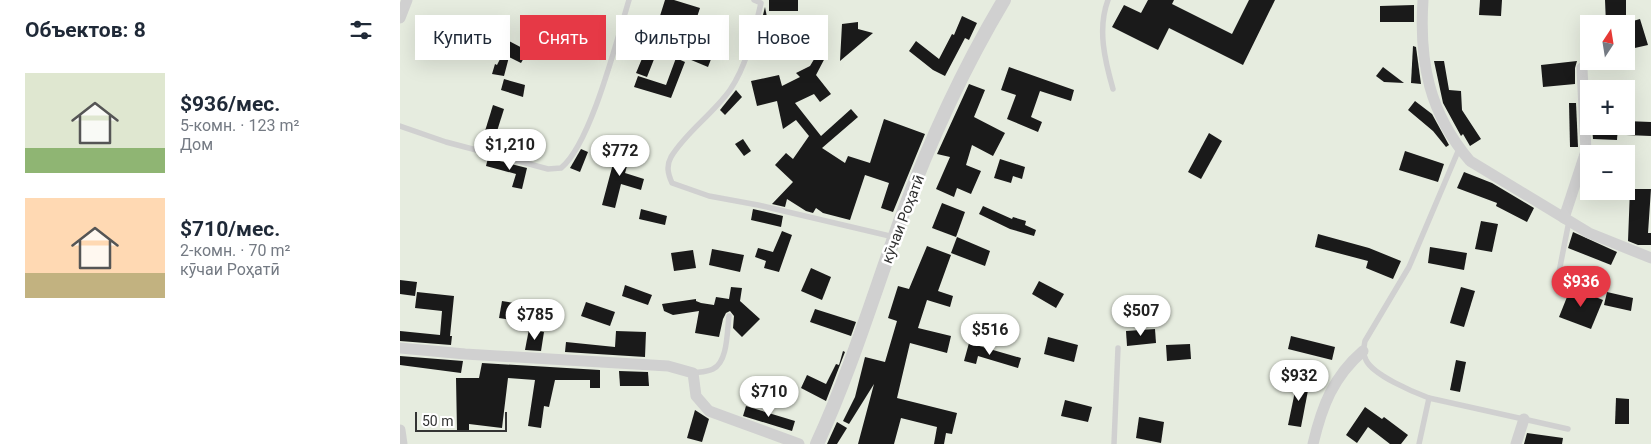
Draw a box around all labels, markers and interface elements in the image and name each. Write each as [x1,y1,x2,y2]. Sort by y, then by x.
chip: Купить [415,15,510,60]
chip: Снять [520,15,606,60]
chip: Фильтры [616,15,729,60]
chip: Новое [739,15,828,60]
north arrow [1580,15,1635,70]
map controls [1580,15,1635,200]
icon: filters [347,16,375,44]
text: Объектов: 8 [25,18,146,42]
button: + [1580,80,1635,135]
text: $936/мес. [180,92,280,116]
icon: home [65,93,125,153]
text: 5-комн. · 123 m² [180,116,299,135]
pin: $1,210 [469,128,551,171]
pin: $772 [590,134,650,177]
text: Дом [180,135,213,154]
text: $1,210 [485,135,535,154]
text: $772 [602,141,638,160]
button: − [1580,145,1635,200]
street label: кӯчаи Роҳатӣ [878,172,928,266]
text: $710/мес. [180,217,280,241]
icon: home [65,218,125,278]
text: 2-комн. · 70 m² [180,241,290,260]
text: кӯчаи Роҳатӣ [180,260,280,279]
pin: $936 [1551,266,1611,308]
text: $936 [1563,272,1599,291]
pin: $507 [1111,294,1171,337]
pin: $785 [505,298,565,341]
text: $507 [1123,301,1159,320]
text: $785 [517,305,553,324]
pin: $516 [960,314,1020,356]
text: $516 [972,320,1008,339]
pin: $932 [1269,360,1329,402]
text: $932 [1281,366,1317,385]
pin: $710 [739,376,799,418]
text: $710 [751,382,787,401]
scale bar [415,409,508,432]
text: 50 m [422,413,454,429]

